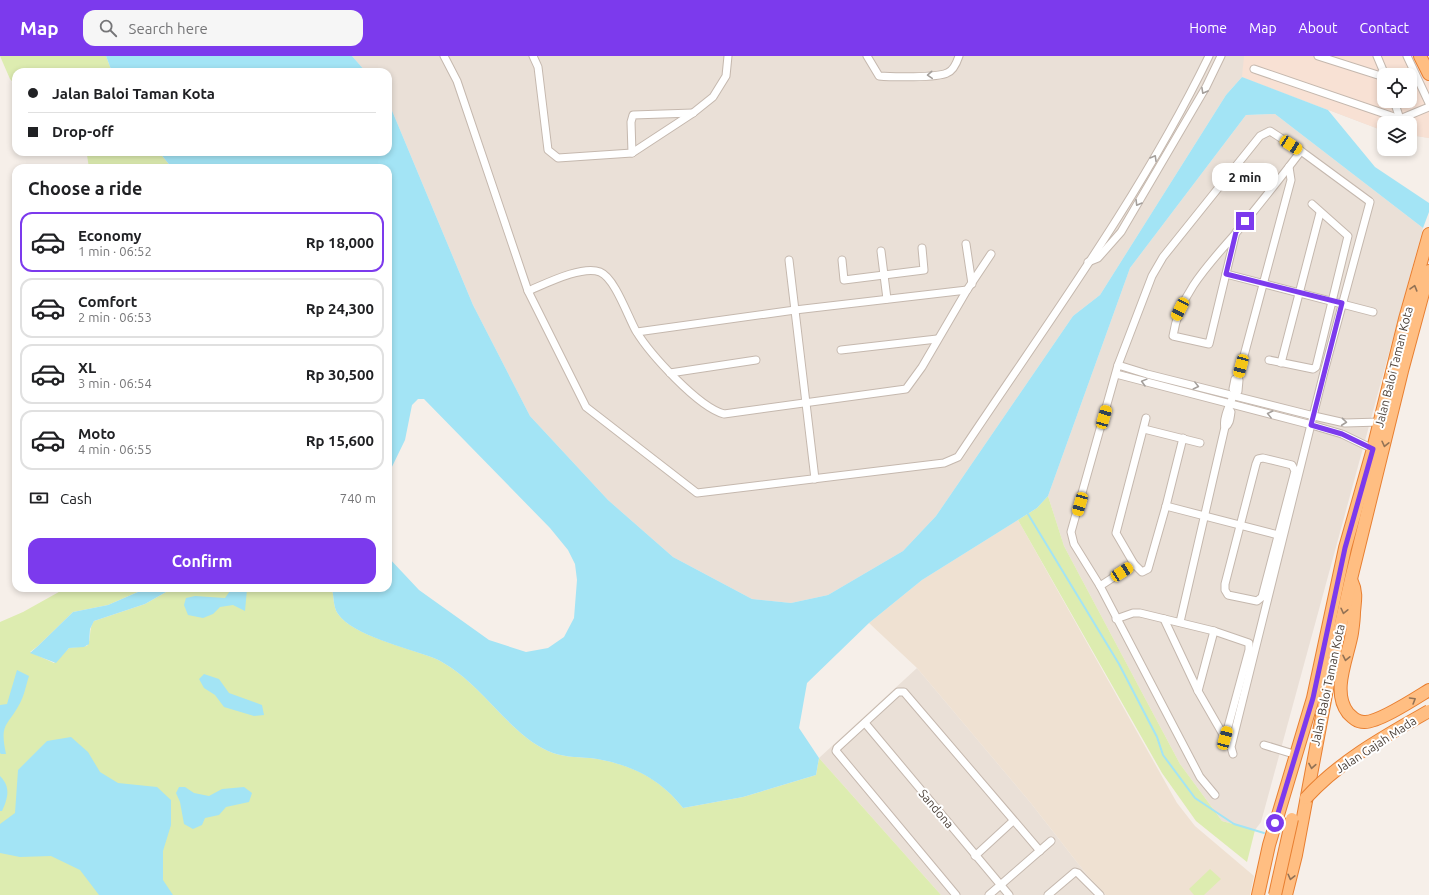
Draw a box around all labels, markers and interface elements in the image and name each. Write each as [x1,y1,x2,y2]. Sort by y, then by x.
search box [83,10,363,46]
text: Map [20,17,59,39]
icon: search [97,17,119,39]
text: Search here [129,20,208,37]
text: Home [1189,20,1227,36]
text: Map [1249,20,1277,36]
text: About [1299,20,1338,36]
text: Contact [1360,20,1409,36]
map controls [1377,68,1417,156]
button: locate [1377,68,1417,108]
one-way arrow [927,70,933,79]
text: Jalan Baloi Taman Kota [52,85,215,102]
one-way arrow [1201,87,1208,94]
button: layers [1377,116,1417,156]
text: Drop-off [52,123,114,140]
car [1278,133,1304,157]
one-way arrow [1150,155,1157,163]
callout: 2 min [1212,163,1278,191]
text: 2 min [1229,170,1261,184]
text: Choose a ride [28,178,142,198]
one-way arrow [1136,199,1143,206]
route end [1236,212,1254,230]
icon: car [30,224,66,260]
text: Economy [78,227,142,244]
text: Rp 18,000 [306,234,374,251]
text: 1 min · 06:52 [78,244,152,258]
one-way arrow [1409,285,1418,292]
icon: car [30,290,66,326]
text: Comfort [78,293,137,310]
car [1169,296,1191,322]
text: Rp 24,300 [306,300,374,317]
street label: Jalan Baloi Taman Kota [1372,305,1415,429]
text: 2 min · 06:53 [78,310,152,324]
car [1232,353,1250,379]
icon: car [30,356,66,392]
text: XL [78,359,96,376]
text: Rp 30,500 [306,366,374,383]
text: 3 min · 06:54 [78,376,152,390]
one-way arrow [1141,378,1148,387]
one-way arrow [1193,382,1200,390]
car [1095,404,1113,430]
one-way arrow [1267,410,1274,419]
one-way arrow [1341,417,1347,426]
icon: car [30,422,66,458]
text: Moto [78,425,116,442]
text: Rp 15,600 [306,432,374,449]
one-way arrow [1381,440,1390,447]
text: 4 min · 06:55 [78,442,152,456]
icon: cash [28,487,50,509]
text: Cash [60,490,92,507]
text: 740 m [340,491,376,505]
car [1071,491,1089,517]
button: Confirm [28,538,376,584]
car [1109,560,1135,584]
one-way arrow [1340,608,1348,614]
street label: Jalan Baloi Taman Kota [1308,623,1347,747]
one-way arrow [1343,655,1351,661]
one-way arrow [1409,697,1416,704]
street label: Jalan Gajah Mada [1333,714,1419,776]
car [1216,725,1234,751]
one-way arrow [1308,763,1317,769]
street label: Sandona [916,787,956,831]
route start [1266,814,1284,832]
one-way arrow [1287,874,1295,880]

